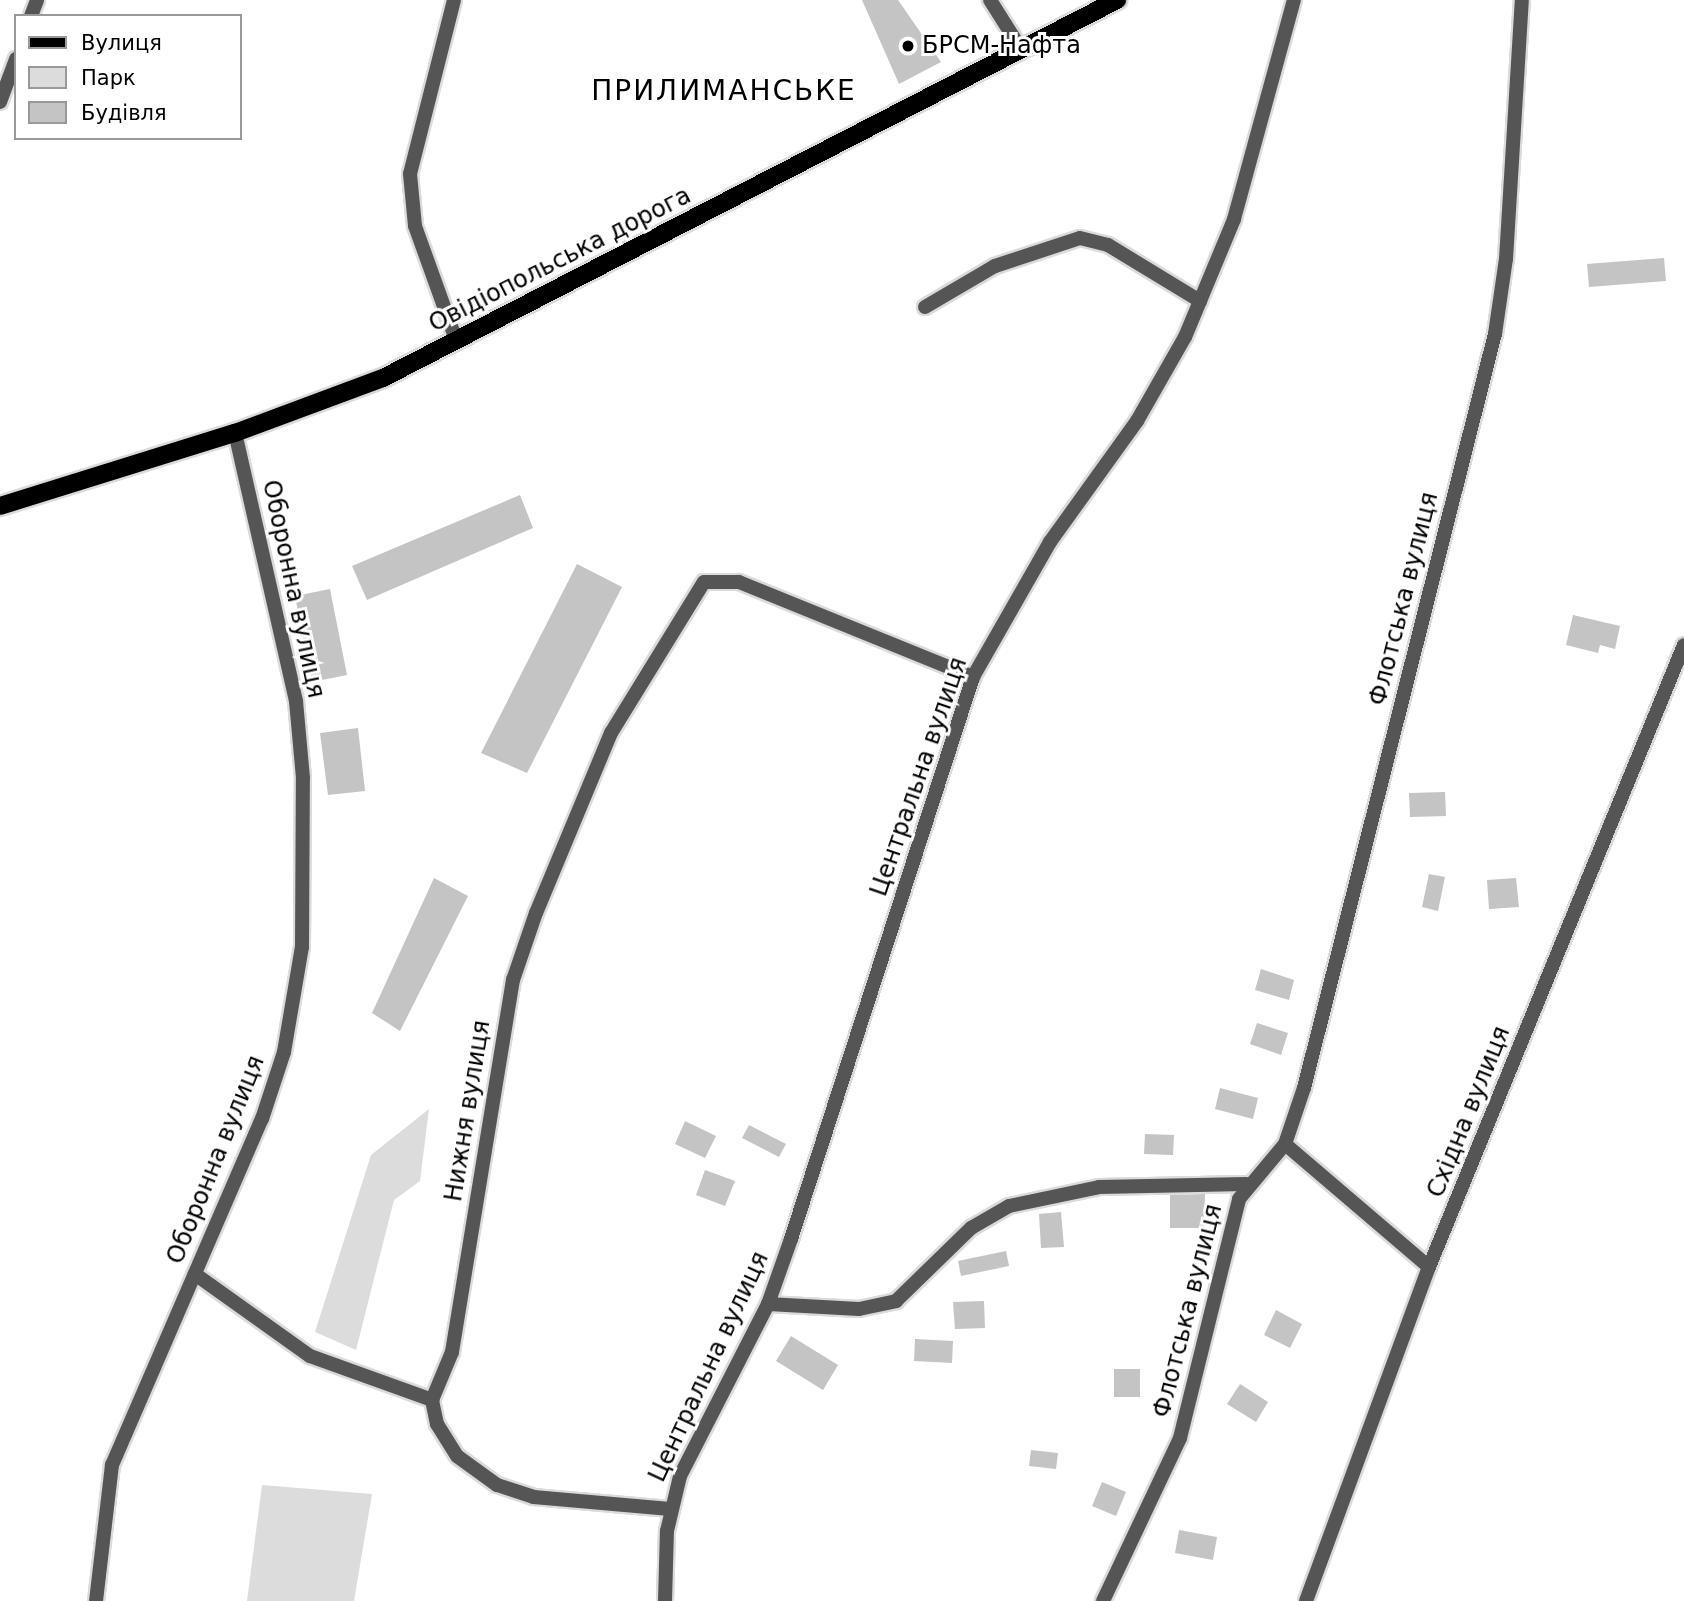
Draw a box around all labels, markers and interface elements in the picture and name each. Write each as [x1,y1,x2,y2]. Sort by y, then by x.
legend [14,14,242,140]
text: Вулиця [81,31,162,55]
place label: БРСМ-Нафта [922,32,1081,60]
marker: БРСМ-Нафта [900,38,916,54]
text: Парк [81,66,136,90]
district label: ПРИЛИМАНСЬКЕ [593,74,855,108]
text: Будівля [81,101,167,125]
street label: Овідіопольська дорога [424,181,696,339]
street label: Оборонна вулиця [256,477,330,701]
street label: Флотська вулиця [1364,489,1444,709]
street label: Центральна вулиця [865,654,973,900]
street label: Нижня вулиця [439,1018,497,1204]
street label: Східна вулиця [1422,1022,1516,1202]
street label: Оборонна вулиця [161,1052,271,1268]
street label: Флотська вулиця [1148,1201,1228,1421]
street label: Центральна вулиця [643,1247,775,1487]

